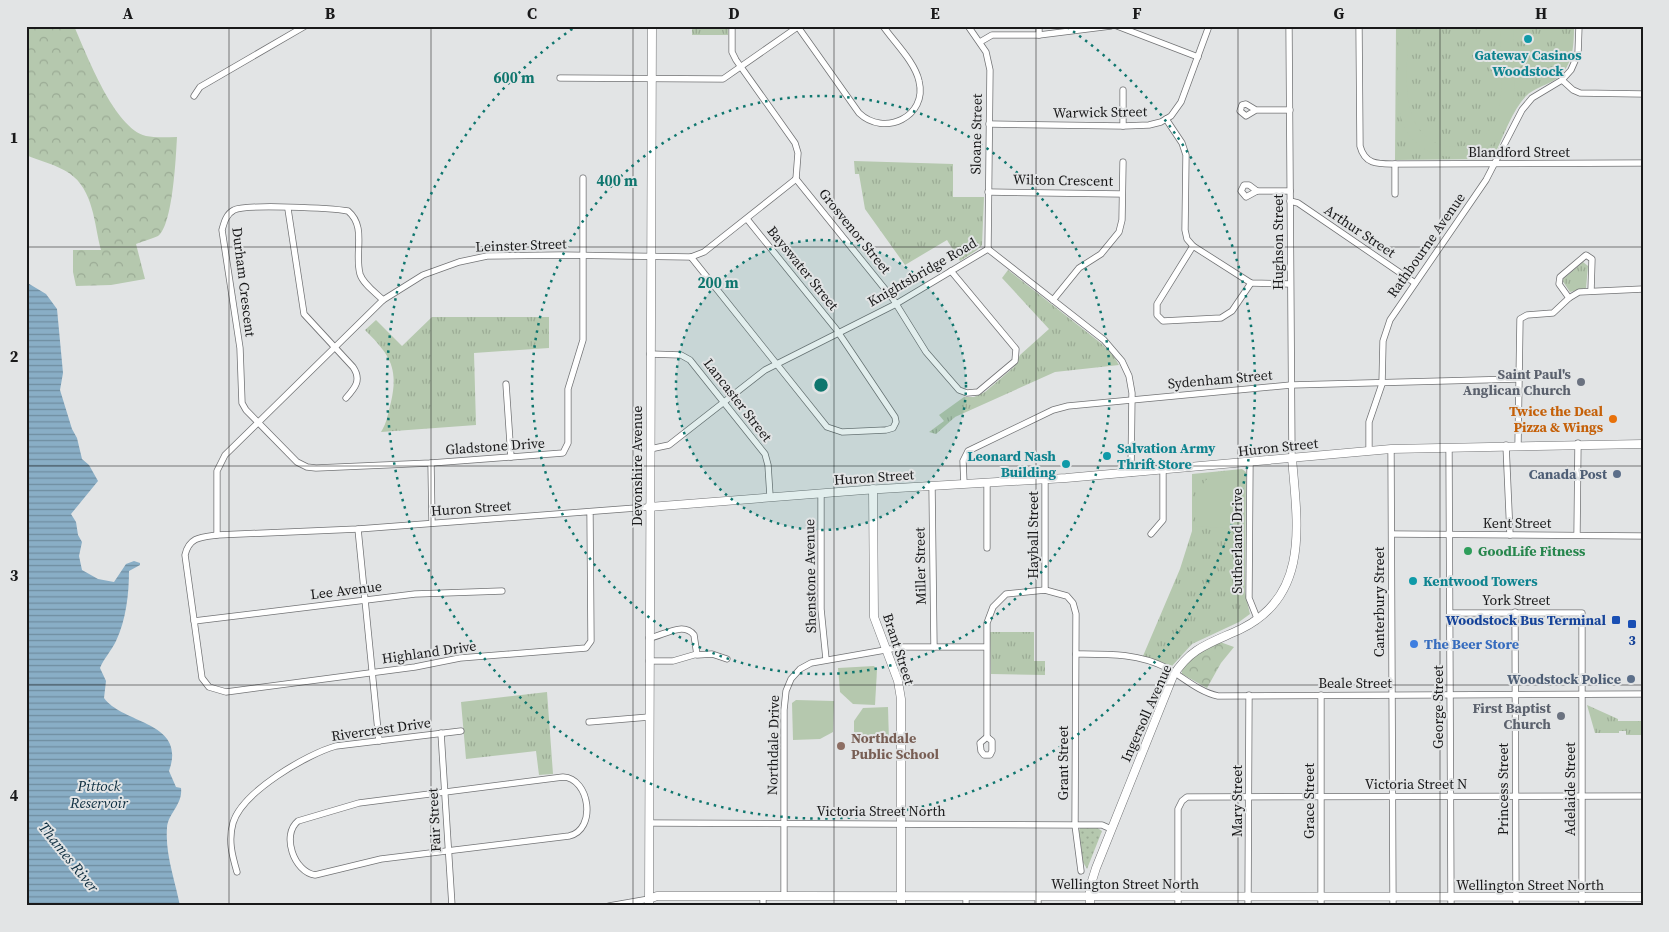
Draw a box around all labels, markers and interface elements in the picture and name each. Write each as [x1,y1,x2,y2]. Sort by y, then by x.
text: A [123,2,134,24]
text: B [325,2,336,24]
text: C [527,2,537,24]
text: D [728,2,740,24]
text: E [930,2,940,24]
text: F [1132,2,1142,24]
text: G [1334,2,1345,24]
text: H [1535,2,1547,24]
marker: Gateway Casinos Woodstock [1522,33,1534,45]
place label: Gateway Casinos Woodstock [1474,45,1582,81]
text: 600 m [493,67,535,88]
street label: Sloane Street [965,93,987,175]
street label: Warwick Street [1053,101,1148,123]
text: 1 [10,126,18,148]
street label: Blandford Street [1468,142,1570,162]
street label: Wilton Crescent [1013,169,1114,191]
text: 400 m [596,170,638,191]
street label: Grosvenor Street [814,184,896,278]
street label: Rathbourne Avenue [1382,189,1470,301]
street label: Hughson Street [1268,194,1288,290]
street label: Arthur Street [1320,200,1400,262]
street label: Bayswater Street [763,221,844,315]
street label: Durham Crescent [227,226,261,338]
street label: Leinster Street [475,233,567,257]
street label: Knightsbridge Road [864,233,980,311]
text: 200 m [697,272,739,293]
text: 2 [10,345,19,367]
street label: Lancaster Street [699,354,777,446]
street label: Sydenham Street [1167,364,1274,394]
place label: Saint Paul's Anglican Church [1463,364,1572,400]
centre of rings [812,376,830,394]
marker: Saint Paul's Anglican Church [1575,376,1587,388]
place label: Twice the Deal Pizza & Wings [1509,401,1604,437]
street label: Devonshire Avenue [627,406,647,526]
marker: Twice the Deal Pizza & Wings [1607,413,1619,425]
street label: Gladstone Drive [445,433,545,459]
street label: Huron Street [1237,433,1319,461]
place label: Salvation Army Thrift Store [1117,438,1216,474]
place label: Leonard Nash Building [967,446,1056,482]
marker: Salvation Army Thrift Store [1101,450,1113,462]
marker: Leonard Nash Building [1060,458,1072,470]
street label: Huron Street [833,464,915,490]
place label: Canada Post [1529,464,1608,484]
marker: Canada Post [1611,468,1623,480]
street label: Sutherland Drive [1227,488,1247,594]
street label: Hayball Street [1023,491,1043,579]
street label: Huron Street [430,495,512,521]
street label: Kent Street [1483,513,1552,533]
street label: Shenstone Avenue [799,519,821,633]
street label: Miller Street [909,527,931,605]
place label: GoodLife Fitness [1478,541,1586,561]
marker: GoodLife Fitness [1462,545,1474,557]
street label: Canterbury Street [1369,546,1389,657]
text: 3 [10,564,19,586]
place label: Kentwood Towers [1423,571,1538,591]
marker: Kentwood Towers [1407,575,1419,587]
street label: Lee Avenue [309,576,383,604]
street label: York Street [1482,590,1551,610]
place label: Woodstock Bus Terminal [1446,610,1606,630]
street label: Brant Street [878,611,920,688]
marker: Woodstock Bus Terminal [1610,614,1622,626]
marker: 3 [1626,618,1638,630]
place label: 3 [1628,630,1636,650]
place label: The Beer Store [1424,634,1519,654]
street label: Highland Drive [380,635,478,669]
marker: The Beer Store [1408,638,1420,650]
street label: Ingersoll Avenue [1116,661,1176,765]
street label: George Street [1428,665,1448,749]
place label: Woodstock Police [1507,669,1621,689]
street label: Beale Street [1318,673,1392,693]
marker: Woodstock Police [1625,673,1637,685]
street label: Northdale Drive [762,695,784,795]
place label: First Baptist Church [1472,698,1552,734]
marker: First Baptist Church [1555,710,1567,722]
street label: Rivercrest Drive [330,712,432,746]
street label: Grant Street [1053,725,1073,800]
place label: Northdale Public School [851,728,940,764]
marker: Northdale Public School [835,740,847,752]
street label: Princess Street [1493,742,1513,835]
street label: Adelaide Street [1560,742,1580,836]
street label: Grace Street [1299,763,1319,839]
street label: Mary Street [1227,765,1247,837]
street label: Victoria Street N [1365,774,1467,794]
water label: Pittock Reservoir [69,775,129,813]
text: 4 [10,784,19,806]
street label: Fair Street [422,787,446,853]
street label: Victoria Street North [816,801,946,821]
water label: Thames River [34,817,105,897]
street label: Wellington Street North [1051,874,1199,894]
street label: Wellington Street North [1456,875,1604,895]

